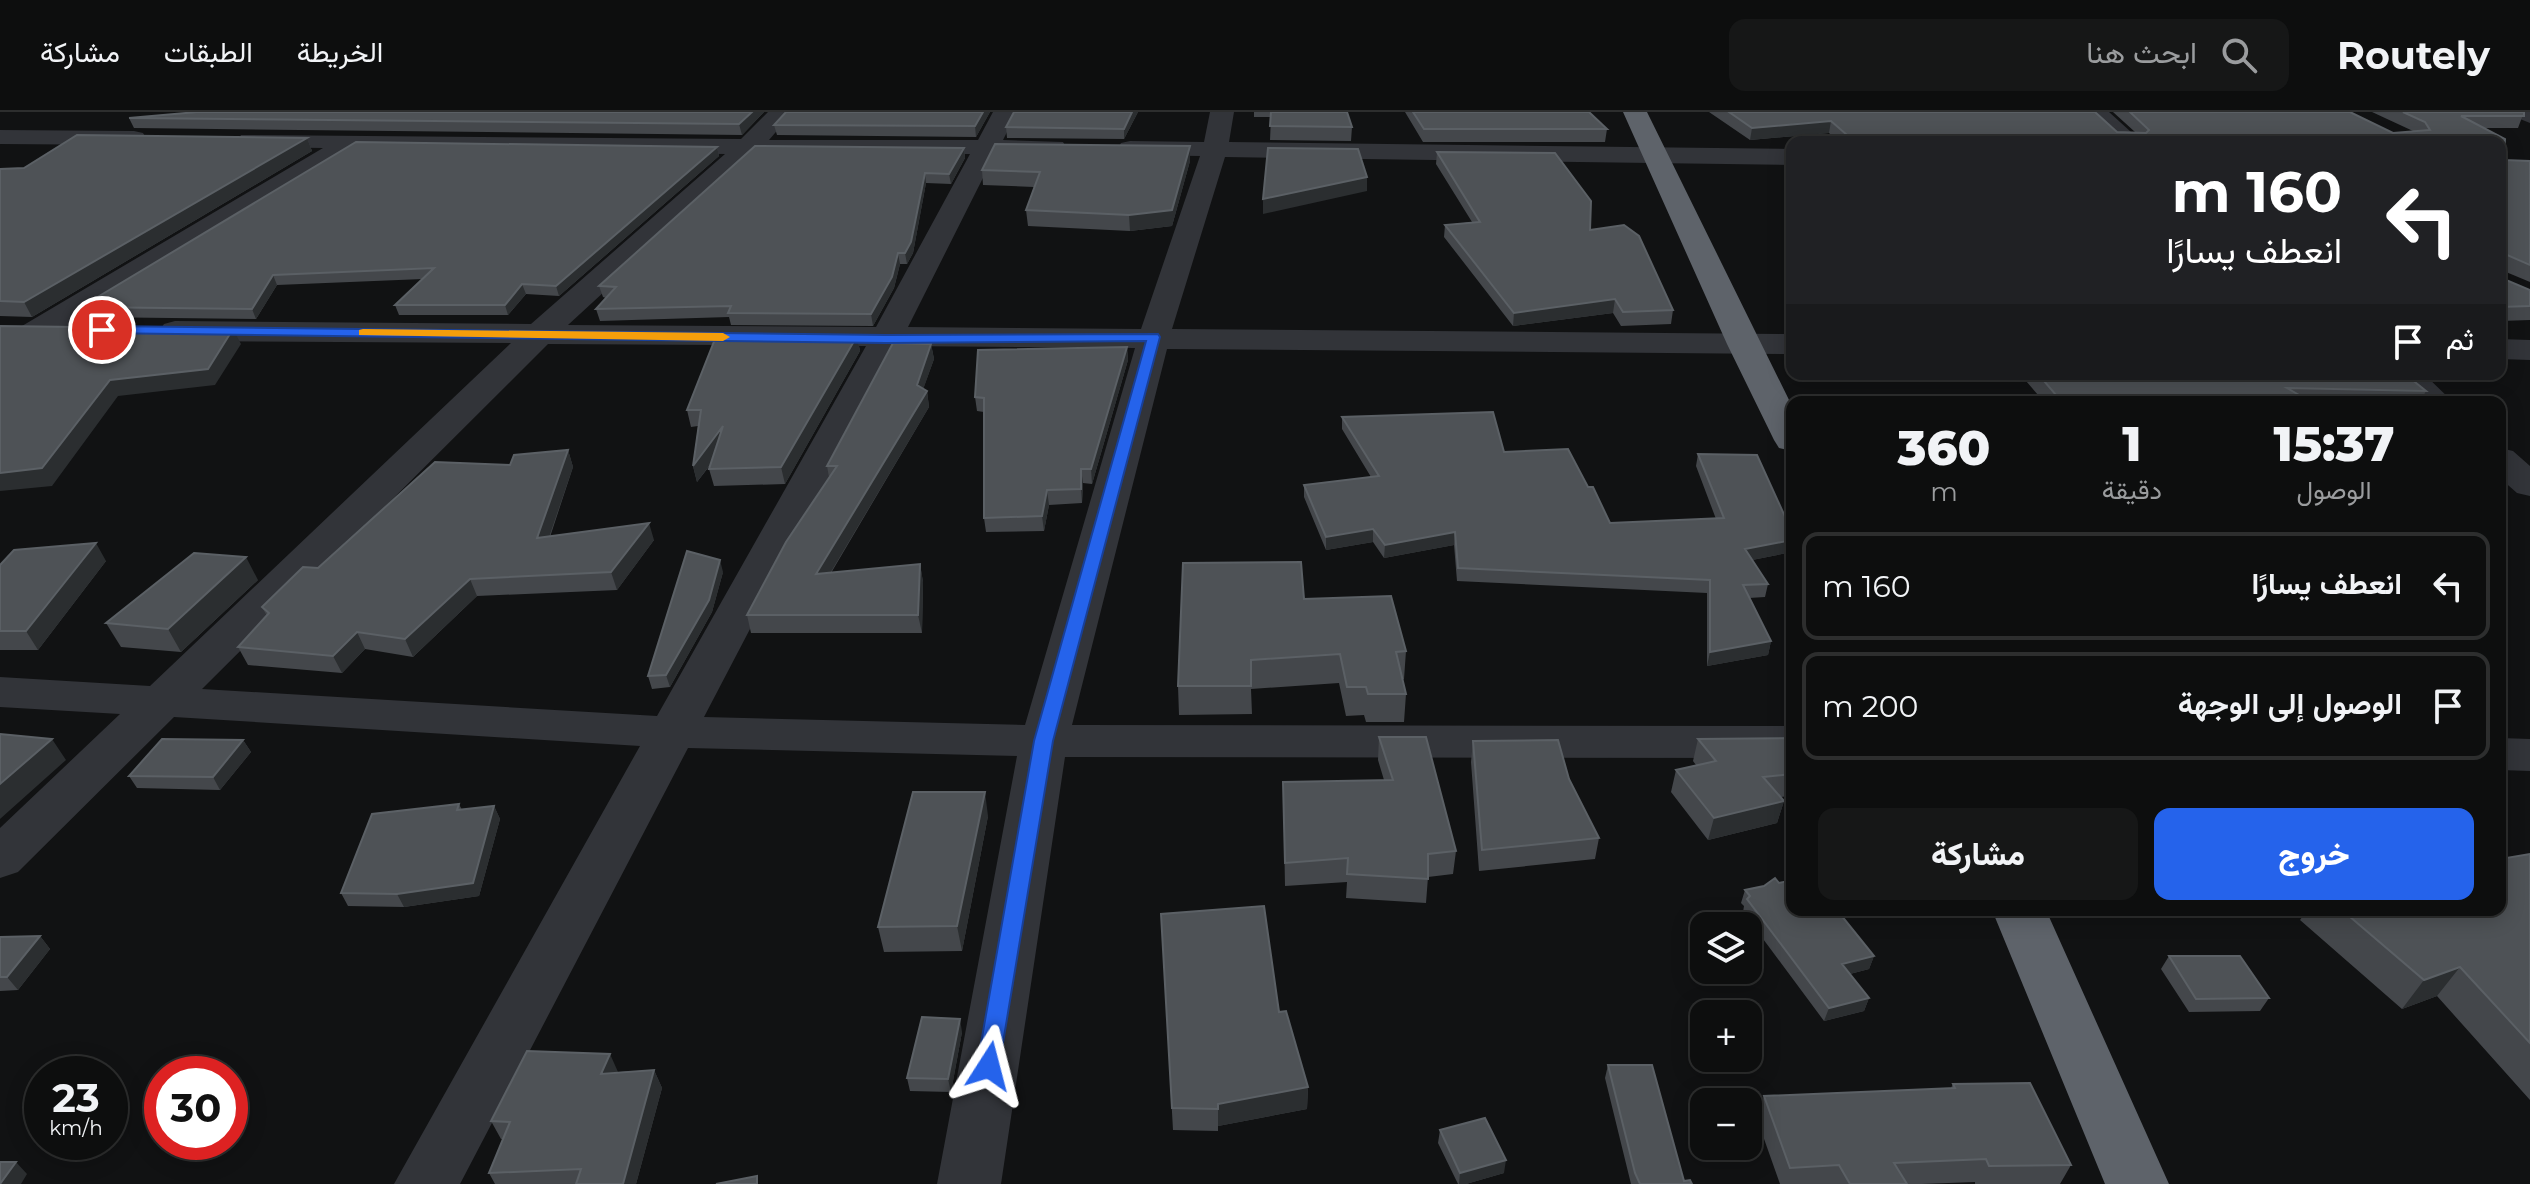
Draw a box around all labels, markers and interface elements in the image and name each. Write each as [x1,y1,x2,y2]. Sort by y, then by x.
search box [1729,19,2289,91]
text: Routely [2337,32,2490,79]
icon: search [2217,33,2261,77]
text: ابحث هنا [2086,34,2197,71]
text: مشاركة [40,35,120,69]
text: الطبقات [164,35,253,69]
text: الخريطة [297,35,383,69]
text: 160 m [2172,158,2342,226]
icon: left [2370,168,2474,272]
text: انعطف يسارًا [2166,228,2342,272]
pin [68,296,136,364]
icon: arrive [80,308,124,352]
icon: arrive [2386,320,2430,364]
text: ثم [2446,321,2474,358]
text: 1 [2122,415,2142,473]
text: 15:37 [2273,415,2395,473]
text: 360 [1897,419,1990,477]
text: دقيقة [2102,474,2162,506]
text: الوصول [2297,474,2372,506]
text: m [1930,476,1958,508]
icon: left [2426,564,2470,608]
text: انعطف يسارًا [2252,565,2402,602]
text: 160 m [1822,568,1911,605]
icon: arrive [2426,684,2470,728]
text: الوصول إلى الوجهة [2178,685,2402,722]
text: 200 m [1822,688,1918,725]
button: مشاركة [1818,808,2138,900]
button: خروج [2154,808,2474,900]
map controls [1690,912,1762,1160]
button: layers [1690,912,1762,984]
button: + [1690,1000,1762,1072]
position arrow [947,1024,1031,1108]
speed limit sign: 30 [144,1056,248,1160]
text: 23 [52,1073,100,1122]
button: − [1690,1088,1762,1160]
text: km/h [49,1116,103,1140]

